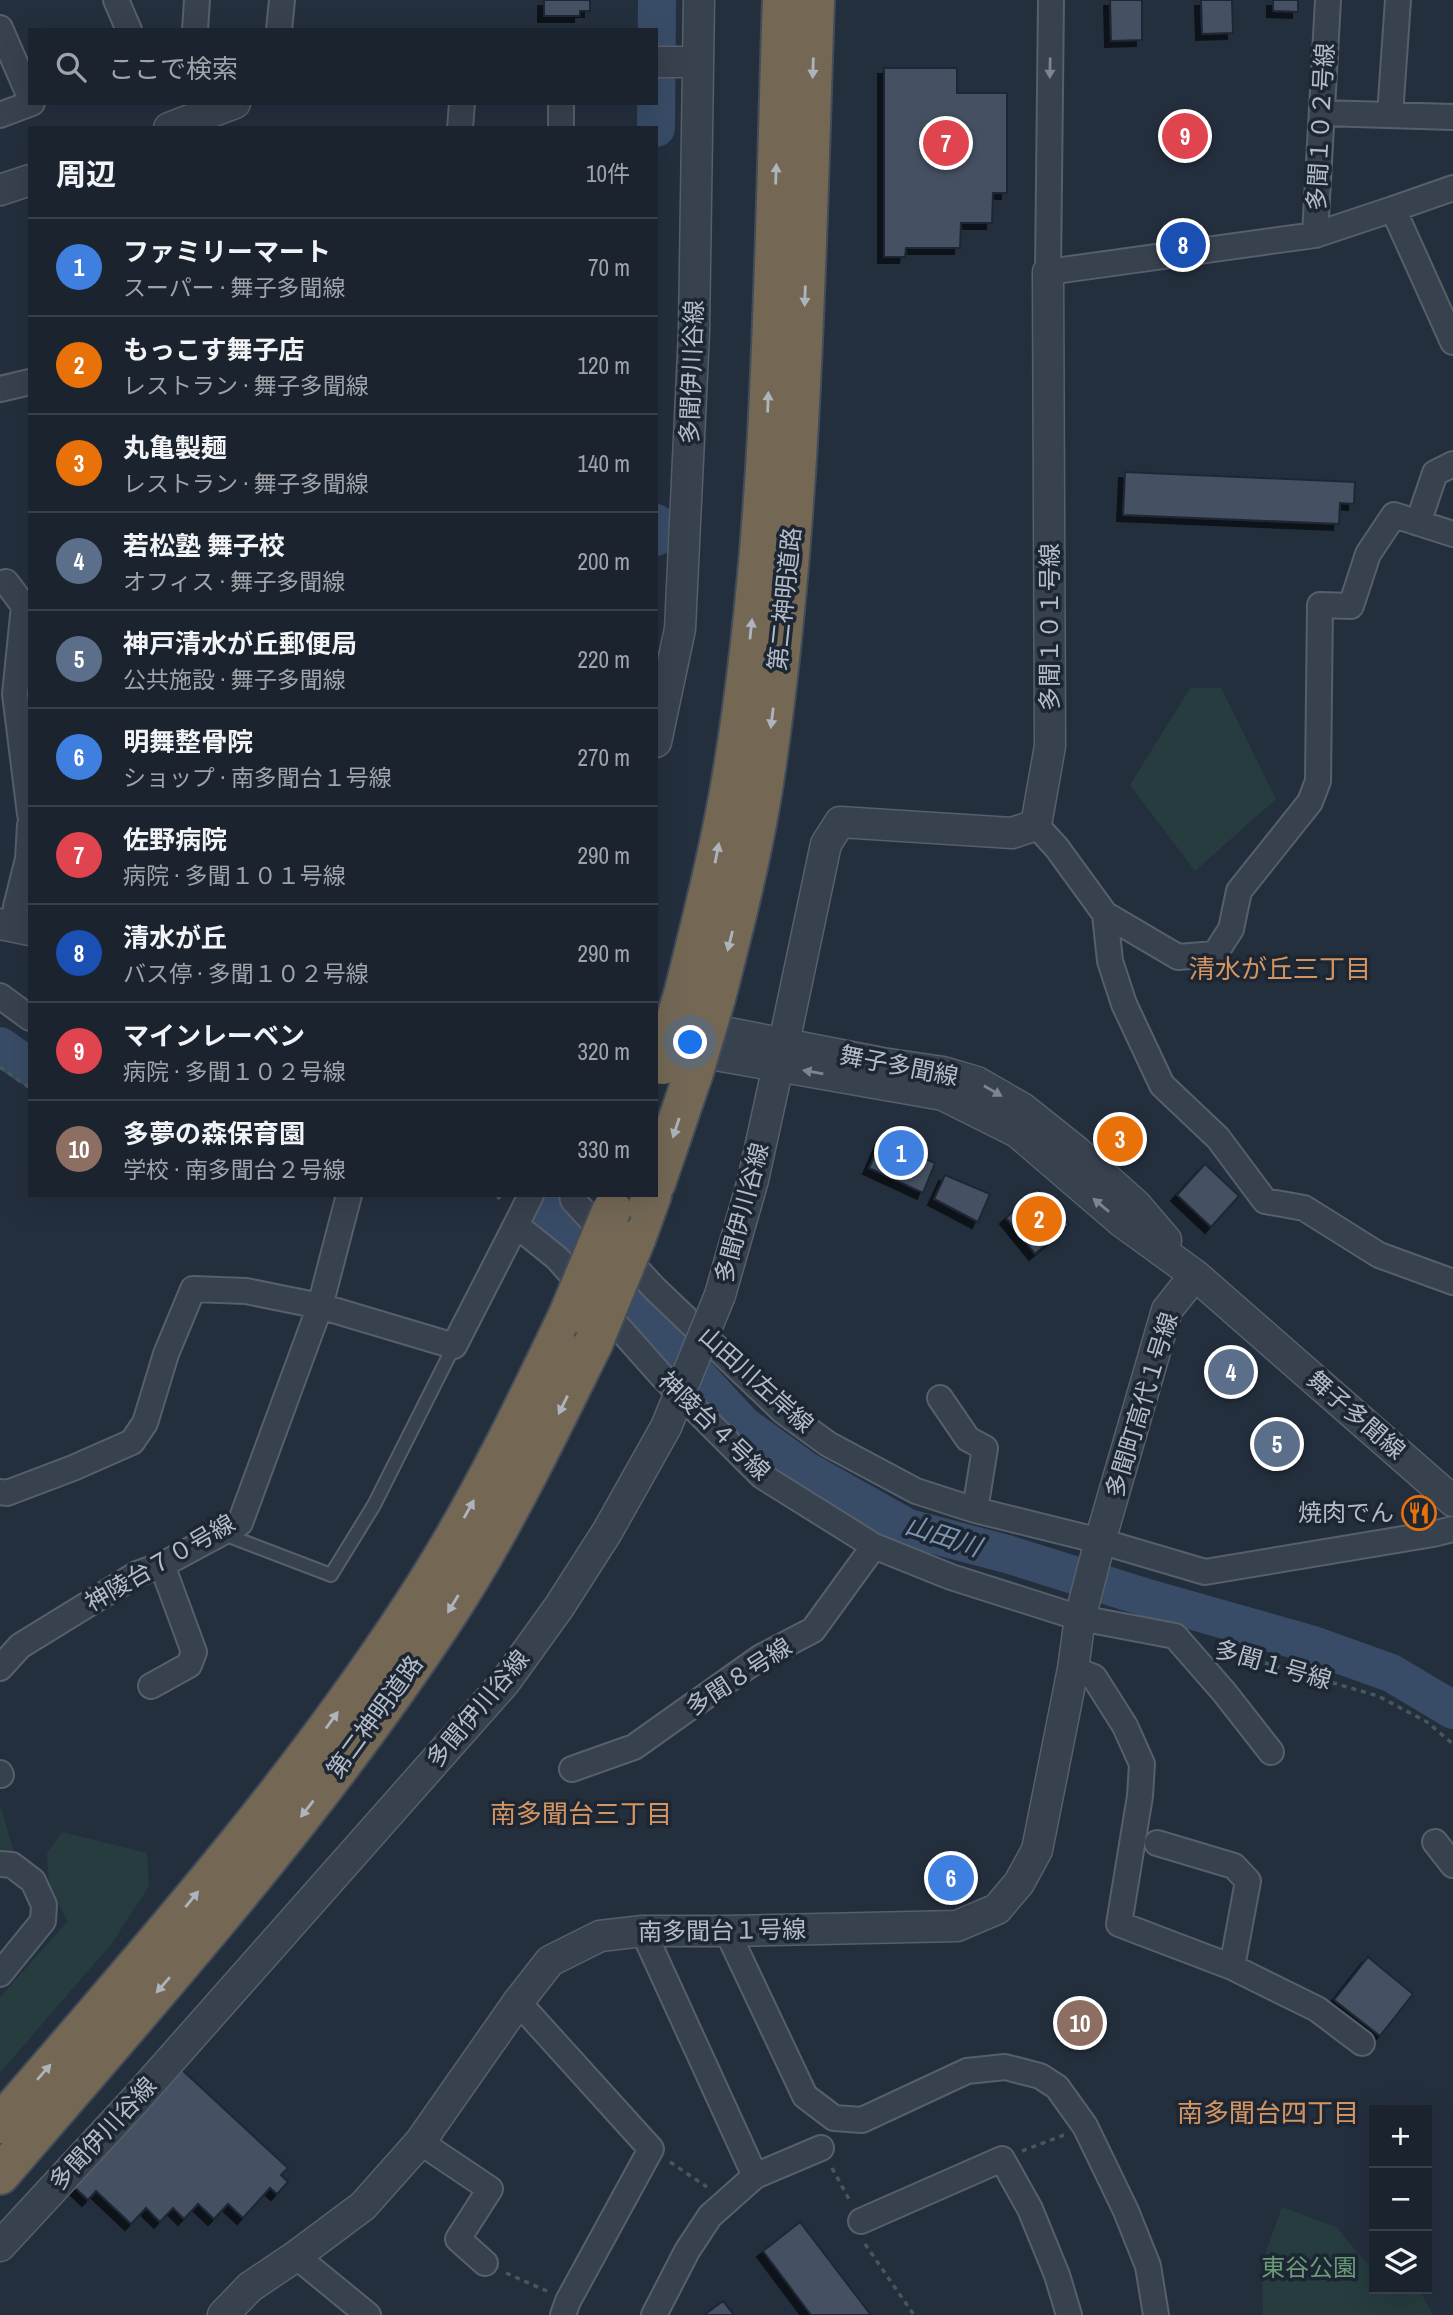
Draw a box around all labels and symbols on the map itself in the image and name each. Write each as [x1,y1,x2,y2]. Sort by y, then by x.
street label: 多聞１０２号線 [1300,42,1340,212]
one-way arrow [807,57,818,79]
one-way arrow [1044,57,1056,79]
pin: 9 [1162,110,1208,162]
pin: 7 [923,117,969,169]
one-way arrow [770,163,782,185]
pin: 8 [1160,219,1206,271]
one-way arrow [799,285,810,307]
street label: 多聞伊川谷線 [672,299,710,444]
one-way arrow [762,390,773,412]
street label: 第二神明道路 [761,526,807,672]
street label: 多聞１０１号線 [1033,543,1065,711]
one-way arrow [746,617,757,639]
one-way arrow [767,707,778,729]
one-way arrow [711,842,722,864]
one-way arrow [724,930,735,952]
district label: 清水が丘三丁目 [1189,951,1371,986]
your location [673,1025,707,1059]
street label: 舞子多聞線 [837,1038,961,1092]
one-way arrow [802,1066,824,1077]
one-way arrow [983,1085,1002,1097]
pin: 3 [1097,1113,1143,1165]
one-way arrow [670,1117,681,1138]
pin: 1 [878,1127,924,1179]
street label: 多聞伊川谷線 [707,1139,775,1286]
pin: 2 [1016,1193,1062,1245]
one-way arrow [1093,1198,1110,1213]
street label: 多聞町高代１号線 [1098,1308,1184,1501]
street label: 山田川左岸線 [692,1319,821,1439]
pin: 4 [1208,1346,1254,1398]
street label: 舞子多聞線 [1301,1363,1412,1466]
street label: 神陵台４号線 [652,1364,778,1487]
one-way arrow [557,1395,568,1415]
pin: 5 [1254,1418,1300,1470]
restaurant icon: 焼肉でん [1400,1494,1438,1532]
place label: 焼肉でん [1298,1496,1394,1528]
one-way arrow [463,1499,475,1518]
street label: 神陵台７０号線 [79,1506,240,1618]
water label: 山田川 [901,1507,988,1565]
one-way arrow [447,1595,460,1614]
street label: 多聞８号線 [679,1630,797,1722]
street label: 多聞１号線 [1211,1632,1335,1696]
street label: 多聞伊川谷線 [419,1643,536,1774]
street label: 第二神明道路 [319,1649,429,1784]
one-way arrow [324,1711,338,1729]
district label: 南多聞台三丁目 [490,1796,672,1831]
one-way arrow [299,1800,314,1818]
pin: 6 [928,1852,974,1904]
one-way arrow [184,1891,199,1909]
street label: 南多聞台１号線 [638,1913,806,1947]
one-way arrow [156,1977,171,1994]
pin: 10 [1057,1997,1103,2049]
one-way arrow [36,2064,51,2081]
street label: 多聞伊川谷線 [41,2070,163,2197]
district label: 南多聞台四丁目 [1177,2095,1359,2130]
park label: 東谷公園 [1261,2251,1357,2283]

